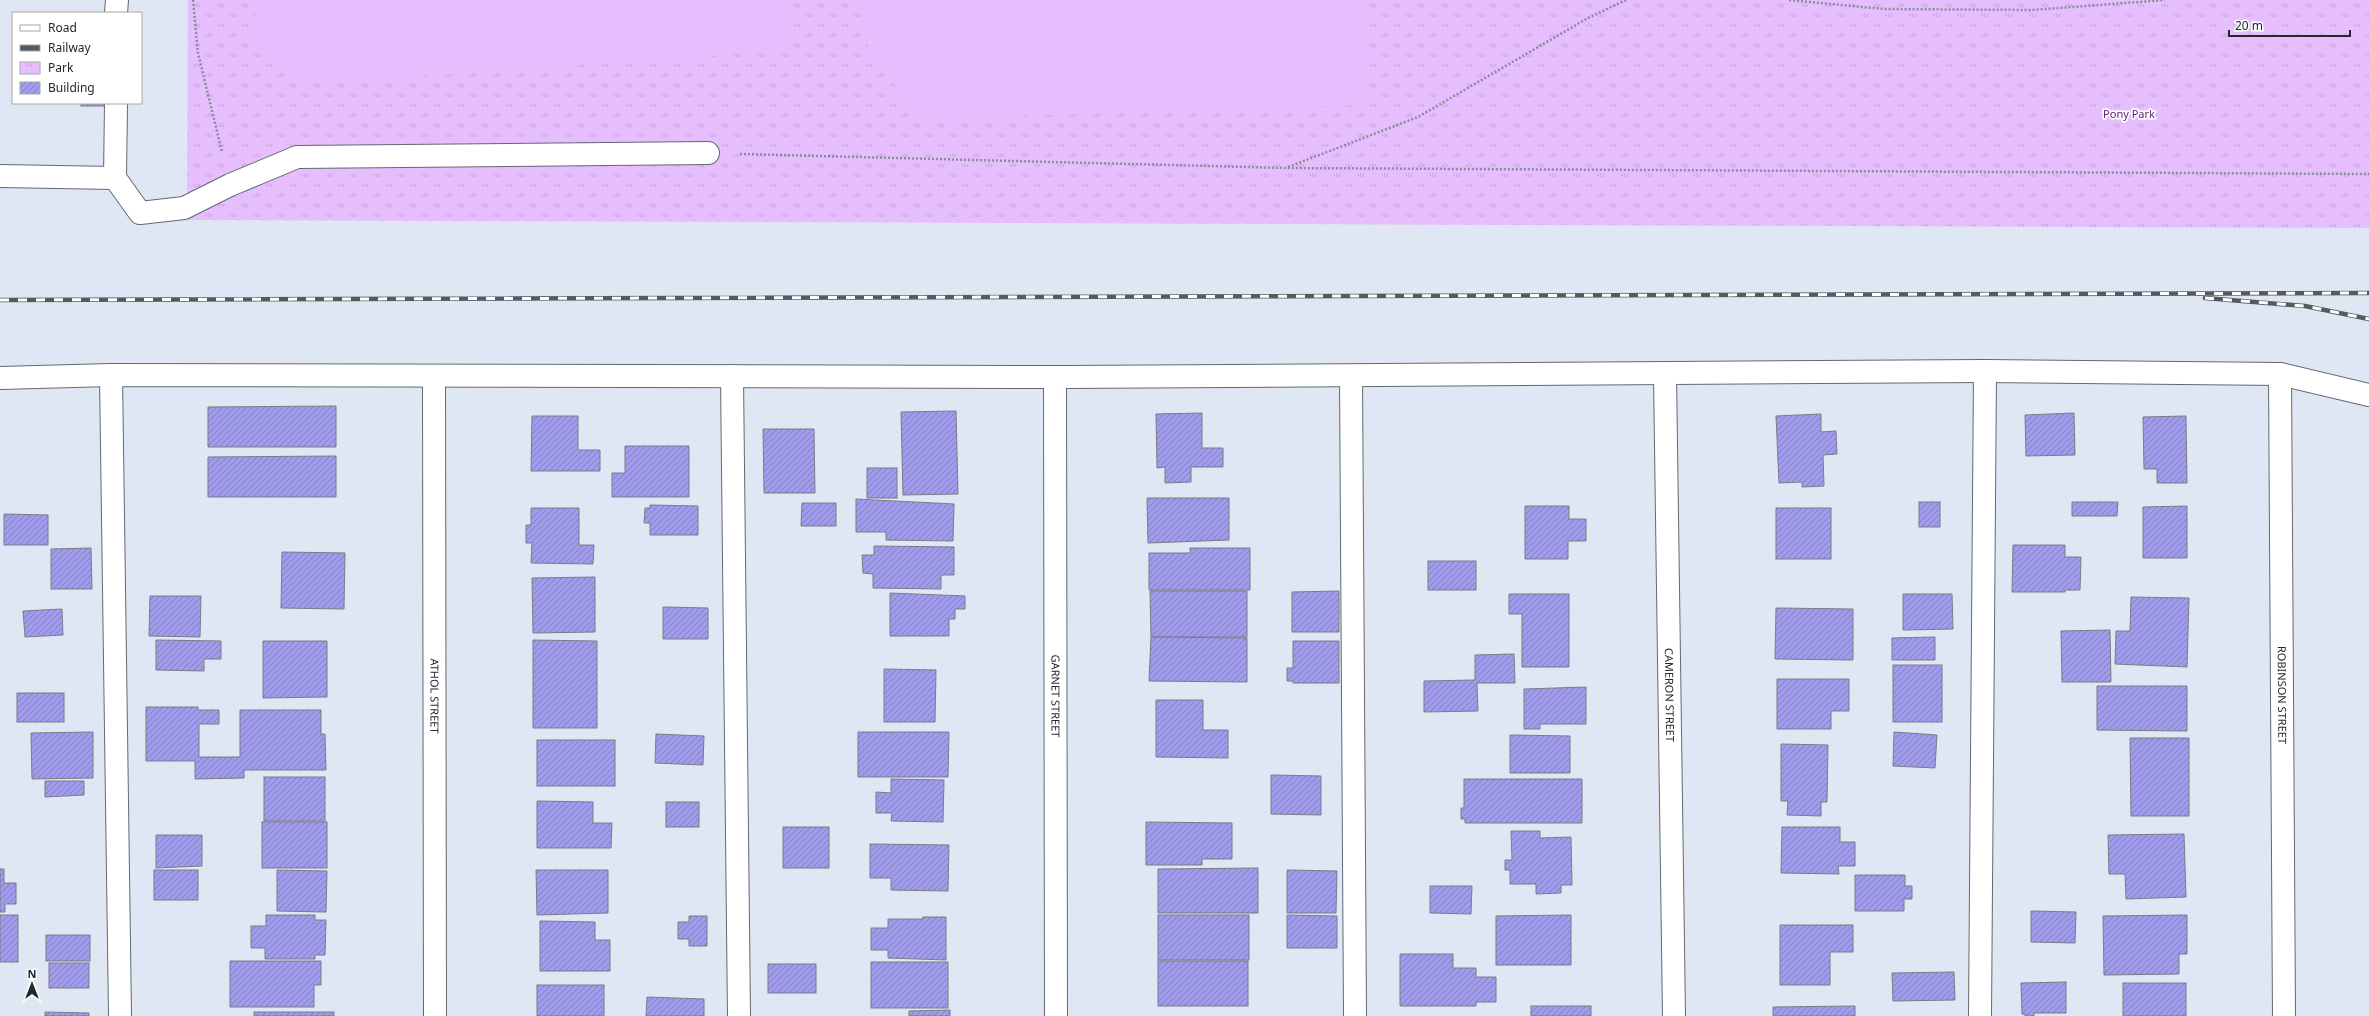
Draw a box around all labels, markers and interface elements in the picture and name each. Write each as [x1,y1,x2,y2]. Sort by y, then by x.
legend [12,12,142,104]
scale bar [2229,12,2350,38]
text: 20 m [2235,17,2263,34]
text: Road [48,19,77,36]
text: Railway [48,39,92,56]
text: Park [48,59,74,76]
text: Building [48,79,95,96]
park label: Pony Park [2103,106,2155,121]
street label: ROBINSON STREET [2275,646,2290,744]
street label: CAMERON STREET [1662,648,1678,742]
street label: GARNET STREET [1048,655,1064,737]
street label: ATHOL STREET [427,658,443,734]
north arrow [12,964,52,1004]
text: N [28,966,36,981]

